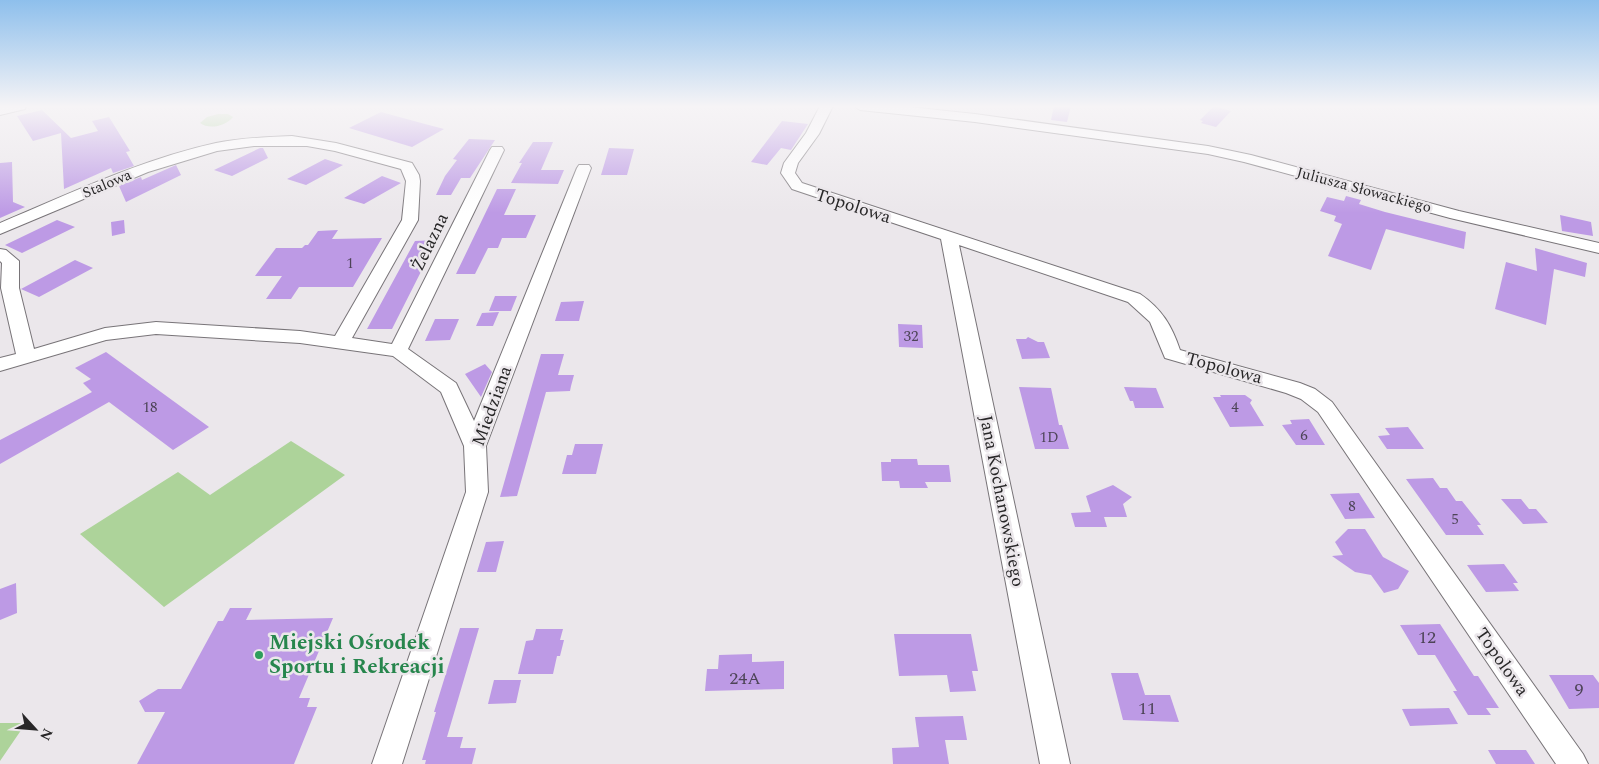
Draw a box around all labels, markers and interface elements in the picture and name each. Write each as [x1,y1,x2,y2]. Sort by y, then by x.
street label: Juliusza Słowackiego [1294,161,1434,219]
street label: Stalowa [79,163,136,205]
street label: Topolowa [812,181,895,231]
street label: Żelazna [404,208,456,276]
house number: 1 [346,252,354,275]
house number: 32 [903,325,919,348]
street label: Topolowa [1183,345,1266,391]
street label: Miedziana [465,362,519,450]
house number: 18 [142,396,158,419]
house number: 4 [1231,396,1239,419]
street label: Jana Kochanowskiego [972,413,1032,589]
house number: 6 [1300,424,1308,447]
house number: 1D [1039,426,1059,449]
house number: 8 [1348,495,1356,518]
house number: 5 [1451,508,1459,531]
street label: Topolowa [1468,622,1536,702]
house number: 12 [1418,624,1436,651]
place label: Miejski Ośrodek Sportu i Rekreacji [269,627,445,683]
marker: Miejski Ośrodek Sportu i Rekreacji [253,649,265,661]
house number: 24A [729,665,761,692]
house number: 9 [1575,676,1584,703]
house number: 11 [1138,695,1156,722]
north arrow [10,704,60,754]
text: N [34,725,58,744]

